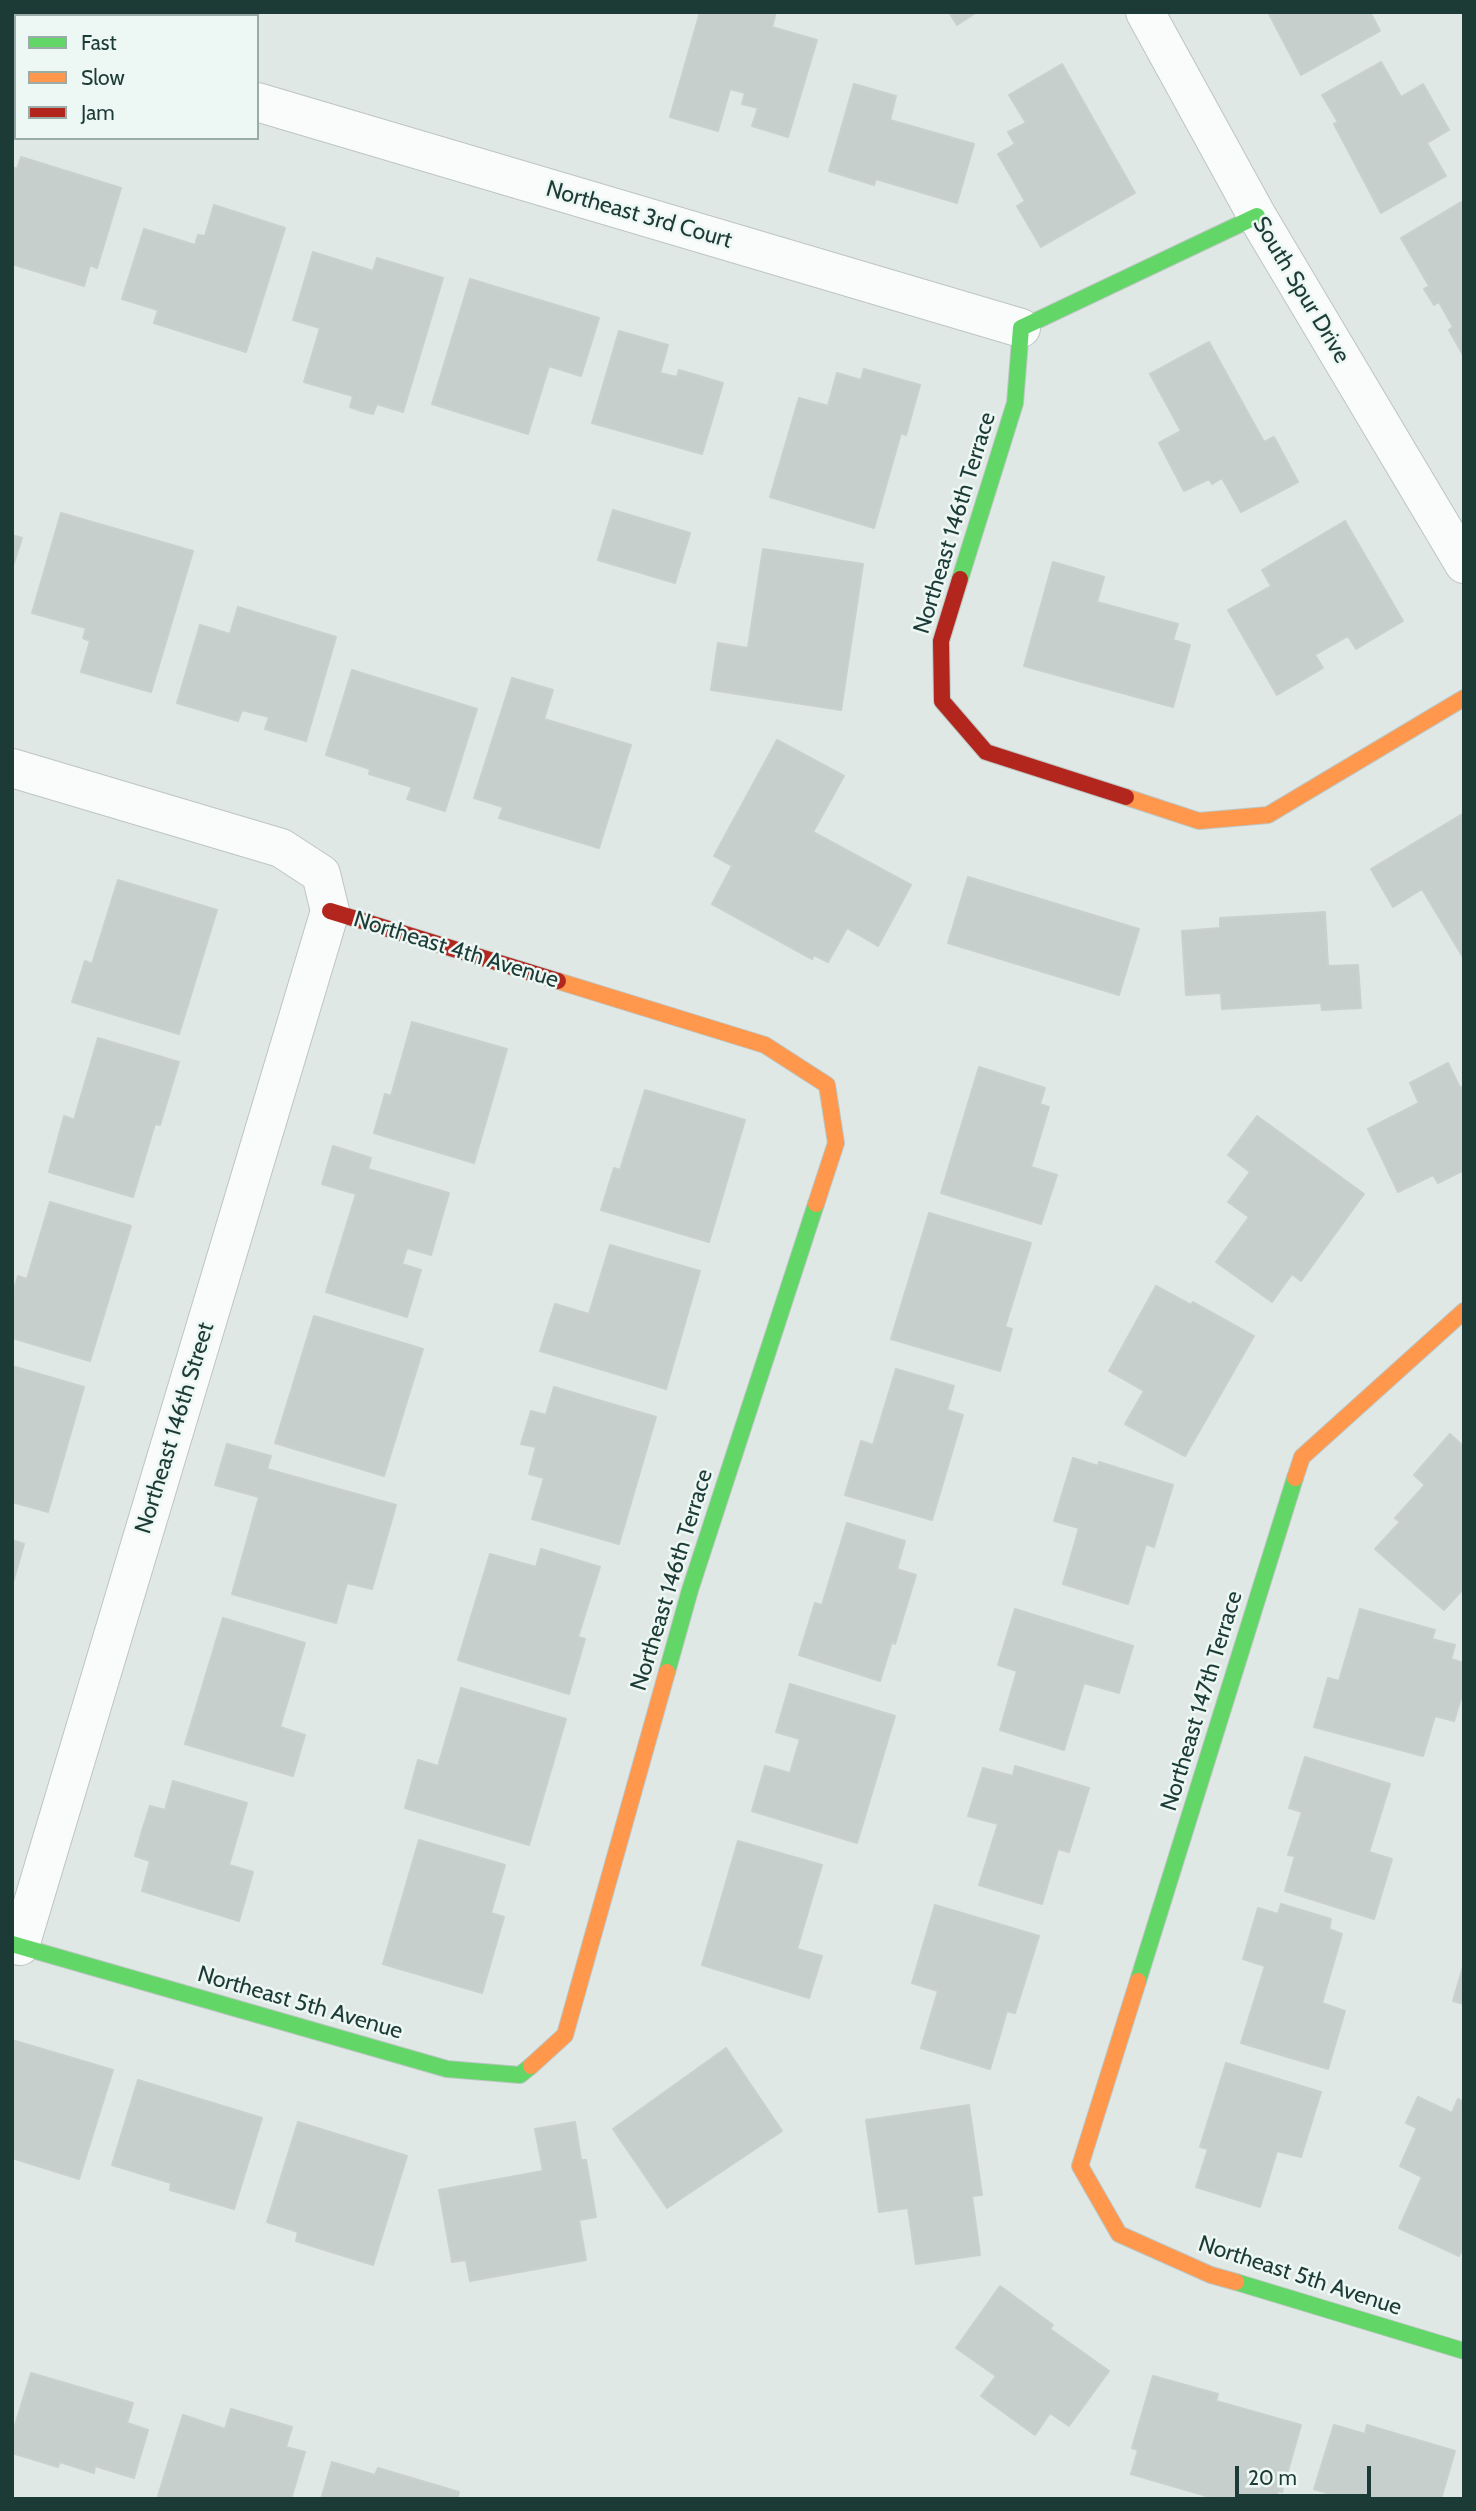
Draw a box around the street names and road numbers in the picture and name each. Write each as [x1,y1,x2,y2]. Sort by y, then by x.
street label: Northeast 3rd Court [543,175,735,255]
street label: South Spur Drive [1246,212,1356,368]
street label: Northeast 146th Terrace [908,409,1002,637]
street label: Northeast 4th Avenue [350,906,562,994]
street label: Northeast 146th Street [130,1319,220,1537]
street label: Northeast 146th Terrace [625,1466,719,1694]
street label: Northeast 147th Terrace [1155,1588,1249,1814]
street label: Northeast 5th Avenue [194,1961,406,2045]
street label: Northeast 5th Avenue [1195,2230,1405,2322]

